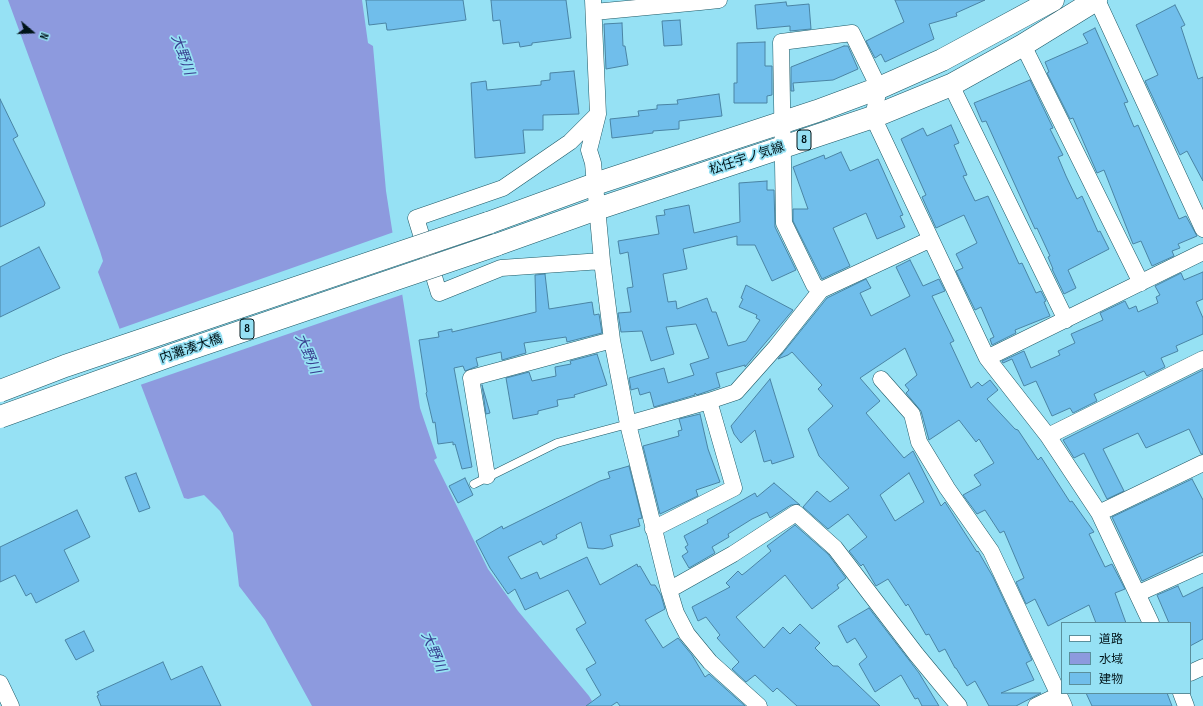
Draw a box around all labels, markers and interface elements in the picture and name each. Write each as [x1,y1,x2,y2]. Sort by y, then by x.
north arrow [12,12,52,52]
text: N [37,31,51,41]
water label: 大野川 [167,32,197,78]
road number: 8 [797,130,811,150]
street label: 松任宇ノ気線 [707,140,787,178]
road number: 8 [240,319,254,339]
street label: 内灘湊大橋 [158,331,224,367]
water label: 大野川 [291,331,323,377]
legend [1061,622,1191,694]
water label: 大野川 [417,629,449,675]
text: 道路 [1099,632,1123,647]
text: 水域 [1099,652,1123,667]
text: 建物 [1099,672,1123,687]

